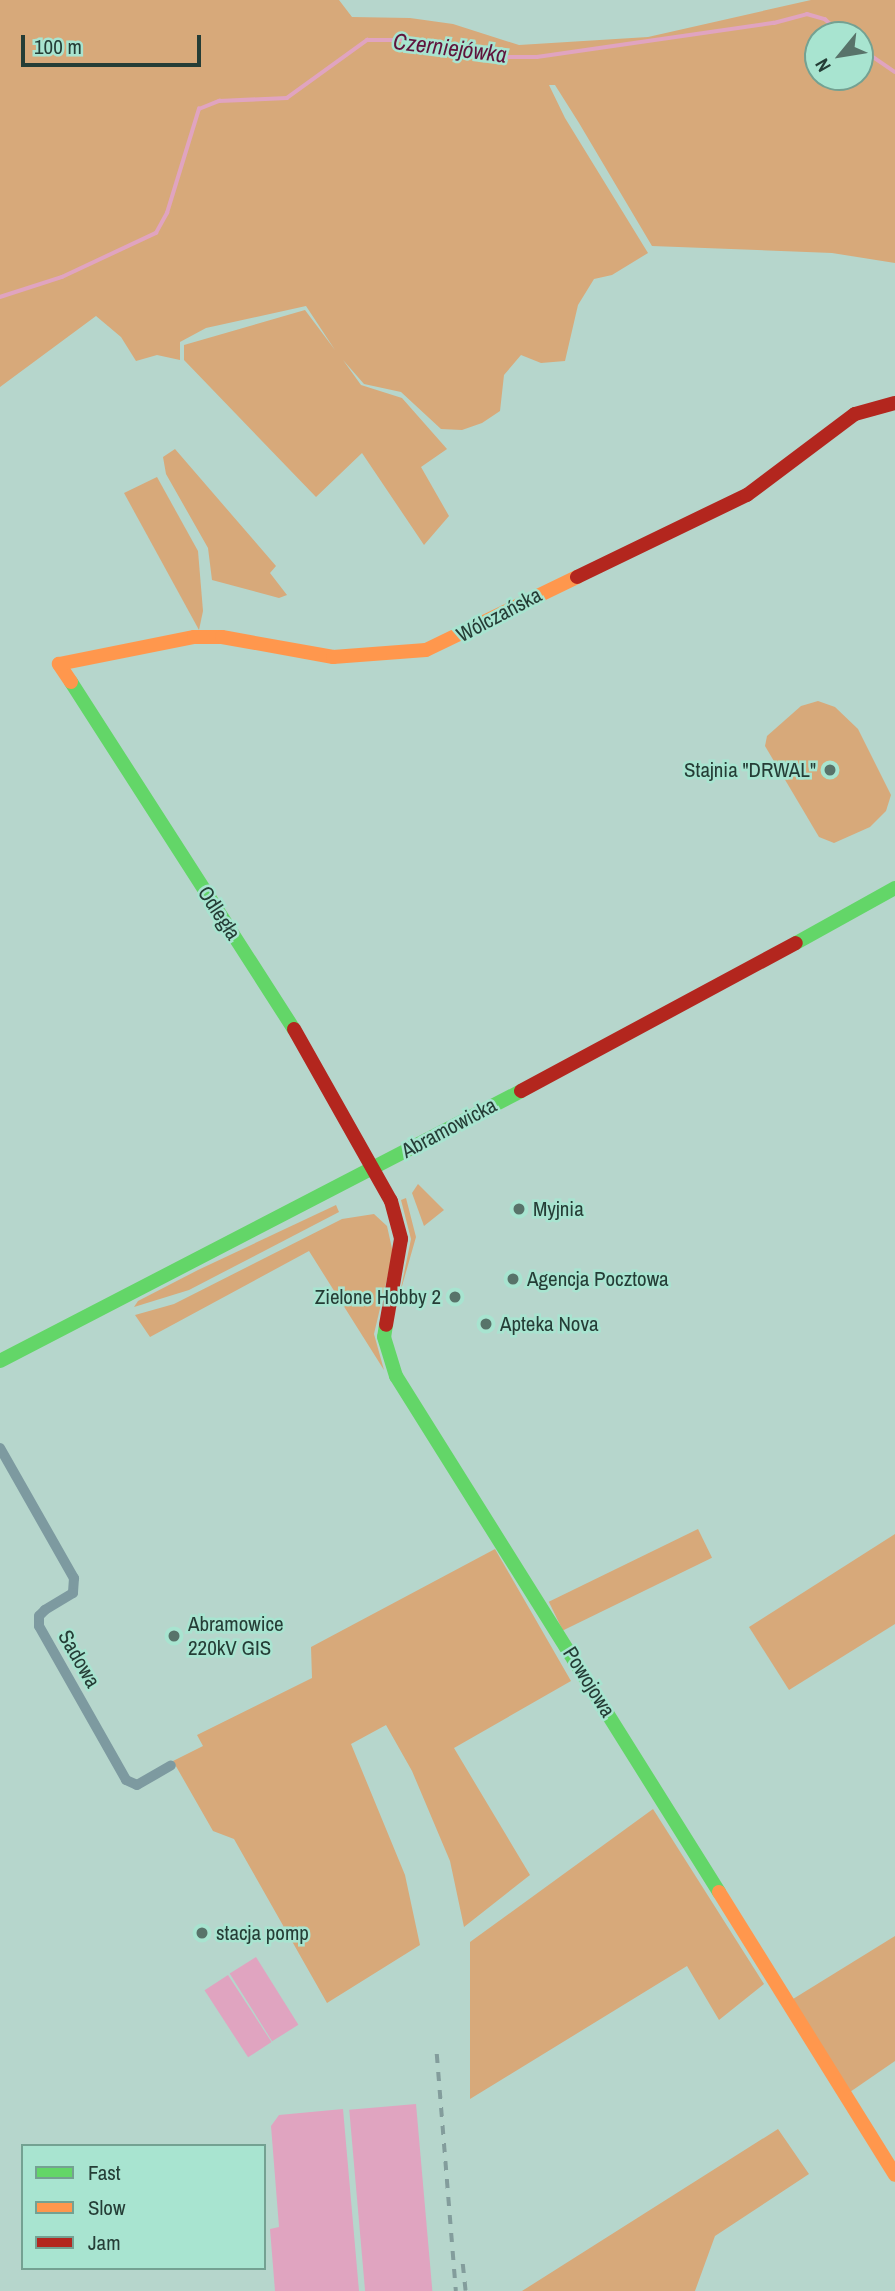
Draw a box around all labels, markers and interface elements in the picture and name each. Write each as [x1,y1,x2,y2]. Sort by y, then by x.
scale bar [24,21,205,65]
north arrow [804,21,874,91]
water label: Czerniejówka [392,27,508,69]
text: 100 m [34,32,82,61]
text: N [808,54,837,77]
street label: Wólczańska [452,582,546,648]
place label: Stajnia "DRWAL" [684,757,816,783]
marker: Stajnia "DRWAL" [822,762,838,778]
street label: Odległa [192,881,246,945]
street label: Abramowicka [397,1092,501,1164]
place label: Myjnia [533,1196,584,1222]
marker: Myjnia [511,1201,527,1217]
place label: Agencja Pocztowa [527,1266,669,1292]
marker: Agencja Pocztowa [505,1271,521,1287]
place label: Zielone Hobby 2 [315,1284,441,1310]
marker: Zielone Hobby 2 [447,1289,463,1305]
place label: Apteka Nova [500,1311,599,1337]
marker: Apteka Nova [478,1316,494,1332]
place label: Abramowice 220kV GIS [188,1611,284,1661]
street label: Sadowa [53,1626,105,1692]
marker: Abramowice 220kV GIS [166,1628,182,1644]
street label: Powojowa [558,1642,620,1722]
place label: stacja pomp [216,1920,309,1946]
marker: stacja pomp [194,1925,210,1941]
legend [21,2144,266,2270]
text: Fast [88,2158,121,2187]
text: Slow [88,2193,125,2222]
text: Jam [88,2228,121,2257]

